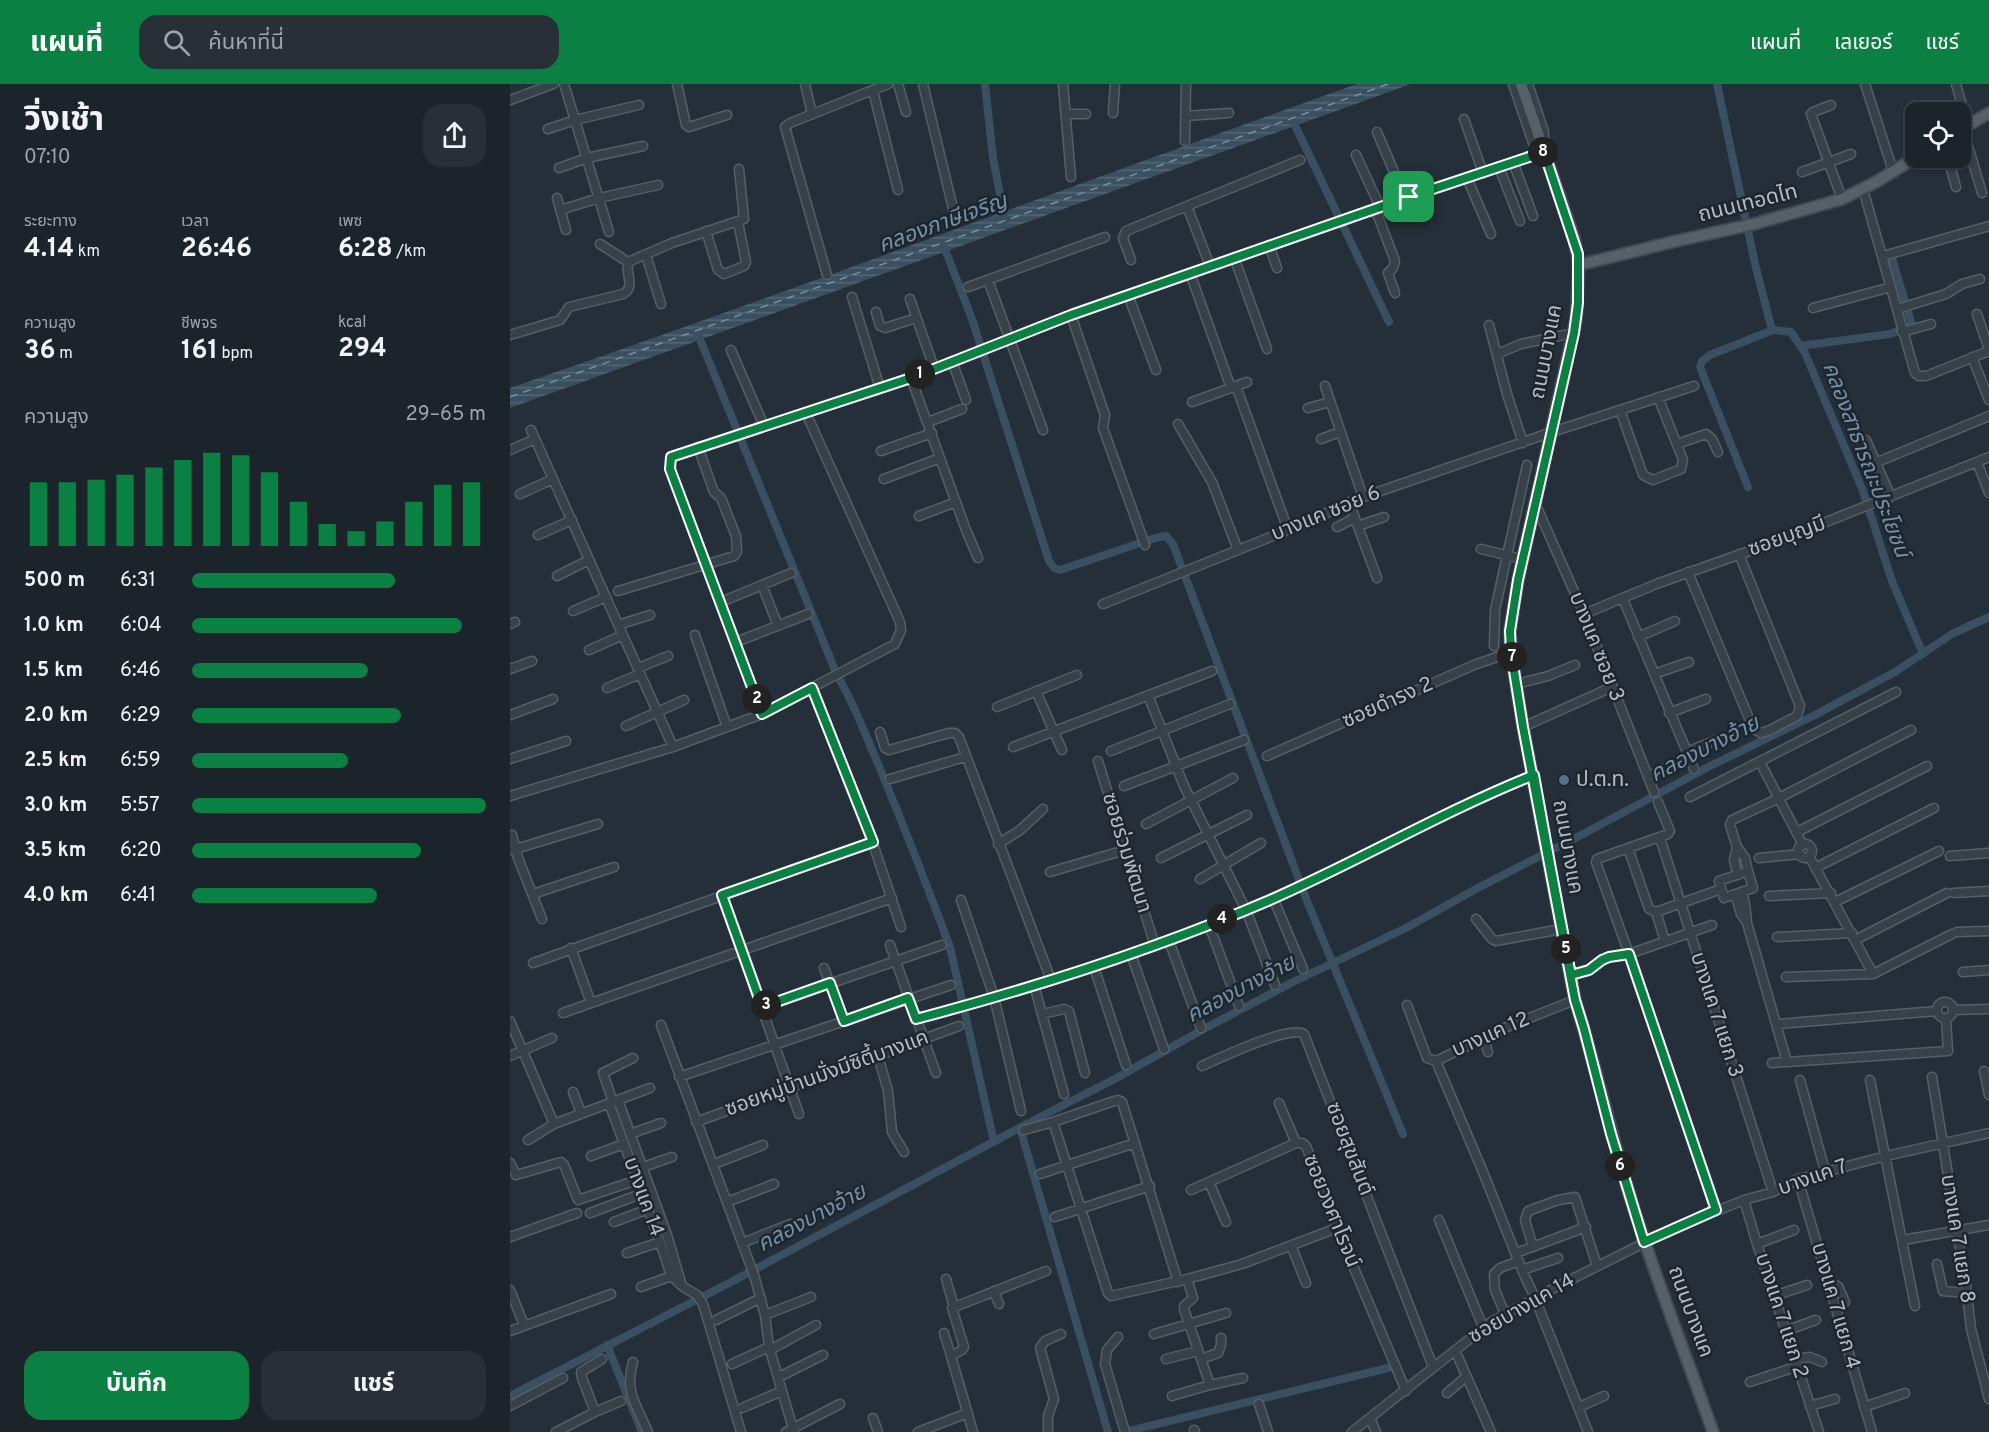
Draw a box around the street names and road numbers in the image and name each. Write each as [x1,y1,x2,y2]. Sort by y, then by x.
street label: ถนนเทอดไท [1695,179,1801,229]
street label: ถนนบางแค [1525,303,1569,401]
street label: บางแค ซอย 6 [1267,480,1385,548]
street label: ซอยบุญมี [1744,510,1830,564]
street label: บางแค ซอย 3 [1562,588,1630,706]
street label: ซอยดำรง 2 [1338,671,1438,735]
street label: ซอยร่วมพัฒนา [1095,789,1157,917]
street label: ถนนบางแค [1545,798,1589,896]
street label: บางแค 7 แยก 3 [1683,949,1749,1081]
street label: บางแค 12 [1448,1006,1534,1064]
street label: ซอยหมู่บ้านมั่งมีซิตี้บางแค [720,1022,932,1123]
street label: ซอยสุขสันต์ [1319,1098,1379,1200]
street label: ซอยวงศาโรจน์ [1296,1150,1366,1272]
street label: บางแค 7 [1774,1153,1852,1203]
street label: บางแค 14 [616,1154,670,1240]
street label: บางแค 7 แยก 8 [1933,1172,1981,1306]
street label: บางแค 7 แยก 4 [1804,1240,1866,1372]
street label: บางแค 7 แยก 2 [1748,1250,1814,1382]
street label: ถนนบางแค [1661,1263,1719,1361]
street label: ซอยบางแค 14 [1464,1268,1580,1350]

